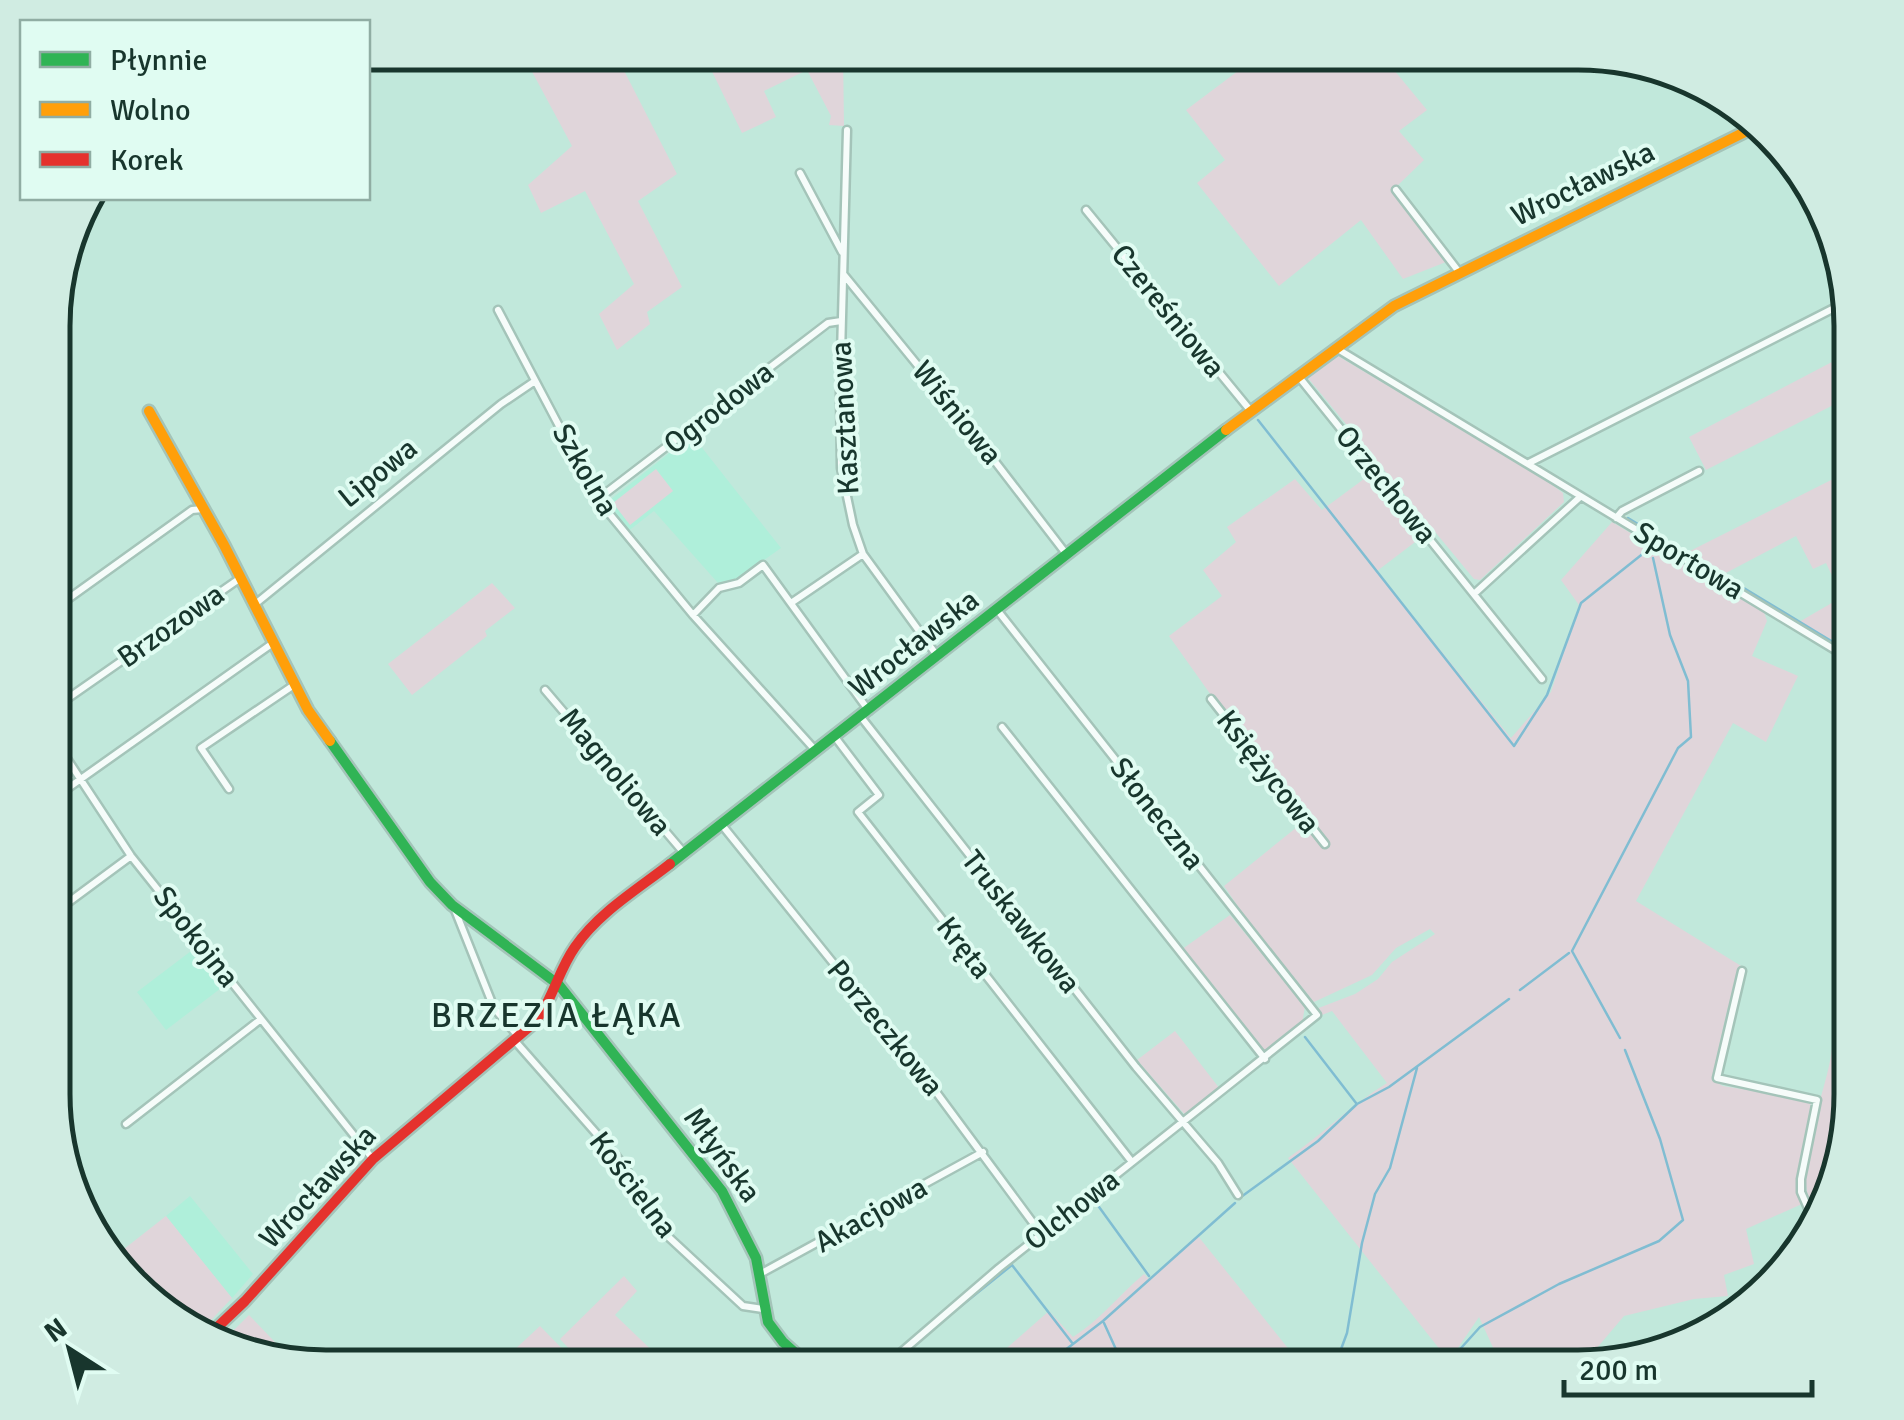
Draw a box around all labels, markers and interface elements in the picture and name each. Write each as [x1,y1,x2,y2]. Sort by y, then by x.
legend [20,20,370,200]
text: Płynnie [110,42,207,79]
text: Wolno [110,92,191,129]
street label: Wrocławska [1505,133,1661,235]
text: Korek [110,142,184,179]
street label: Czereśniowa [1103,237,1233,385]
street label: Kasztanowa [823,340,867,496]
street label: Ogrodowa [657,354,781,462]
street label: Wiśniowa [904,354,1010,472]
street label: Szkolna [544,417,626,523]
street label: Orzechowa [1327,418,1445,552]
street label: Lipowa [331,430,425,516]
street label: Sportowa [1627,514,1751,608]
street label: Brzozowa [110,576,232,676]
street label: Wrocławska [841,582,987,706]
street label: Magnoliowa [551,700,679,844]
street label: Księżycowa [1208,703,1328,841]
street label: Słoneczna [1102,750,1212,878]
street label: Truskawkowa [954,843,1088,1001]
street label: Spokojna [145,879,247,995]
street label: Kręta [928,909,1000,987]
street label: Porzeczkowa [819,952,951,1104]
district label: BRZEZIA ŁĄKA [431,994,683,1037]
street label: Młyńska [675,1100,769,1210]
street label: Wrocławska [252,1118,384,1256]
street label: Kościelna [581,1124,685,1246]
street label: Olchowa [1017,1161,1127,1259]
street label: Akacjowa [808,1169,934,1261]
north arrow [20,1300,120,1400]
text: N [38,1311,74,1350]
scale bar [1564,1335,1812,1397]
text: 200 m [1579,1352,1658,1389]

